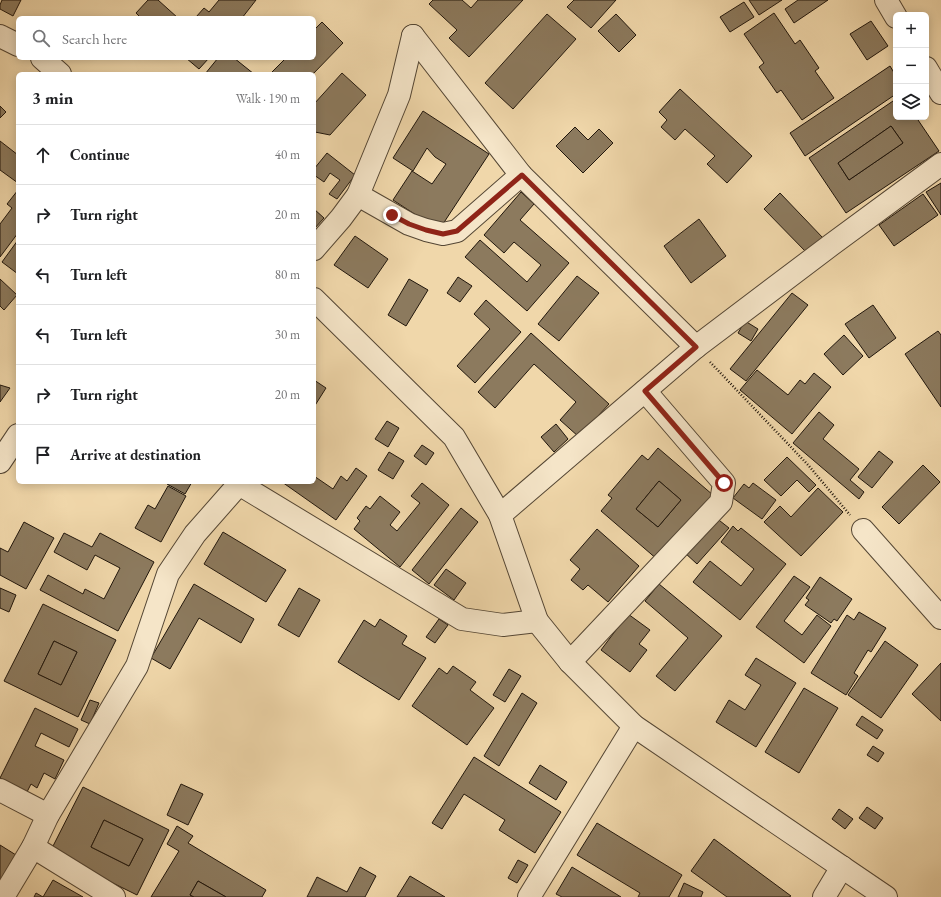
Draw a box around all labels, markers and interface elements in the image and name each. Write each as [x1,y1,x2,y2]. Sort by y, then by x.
map controls [893,12,929,120]
button: + [893,12,929,48]
search box [16,16,316,60]
icon: search [30,27,52,49]
text: Search here [62,29,127,48]
button: − [893,48,929,84]
button: layers [893,84,929,120]
text: 3 min [32,87,73,109]
text: Walk · 190 m [236,90,300,107]
icon: ahead [32,144,54,166]
text: Continue [70,145,130,164]
text: 40 m [275,146,300,163]
icon: right [32,204,54,226]
text: Turn right [70,205,138,224]
text: 20 m [275,206,300,223]
route end [383,206,401,224]
icon: left [32,264,54,286]
text: Turn left [70,265,127,284]
text: 80 m [275,266,300,283]
icon: left [32,324,54,346]
text: Turn left [70,325,127,344]
text: 30 m [275,326,300,343]
icon: right [32,384,54,406]
text: Turn right [70,385,138,404]
text: 20 m [275,386,300,403]
icon: arrive [32,444,54,466]
text: Arrive at destination [70,445,201,464]
route start [715,474,733,492]

